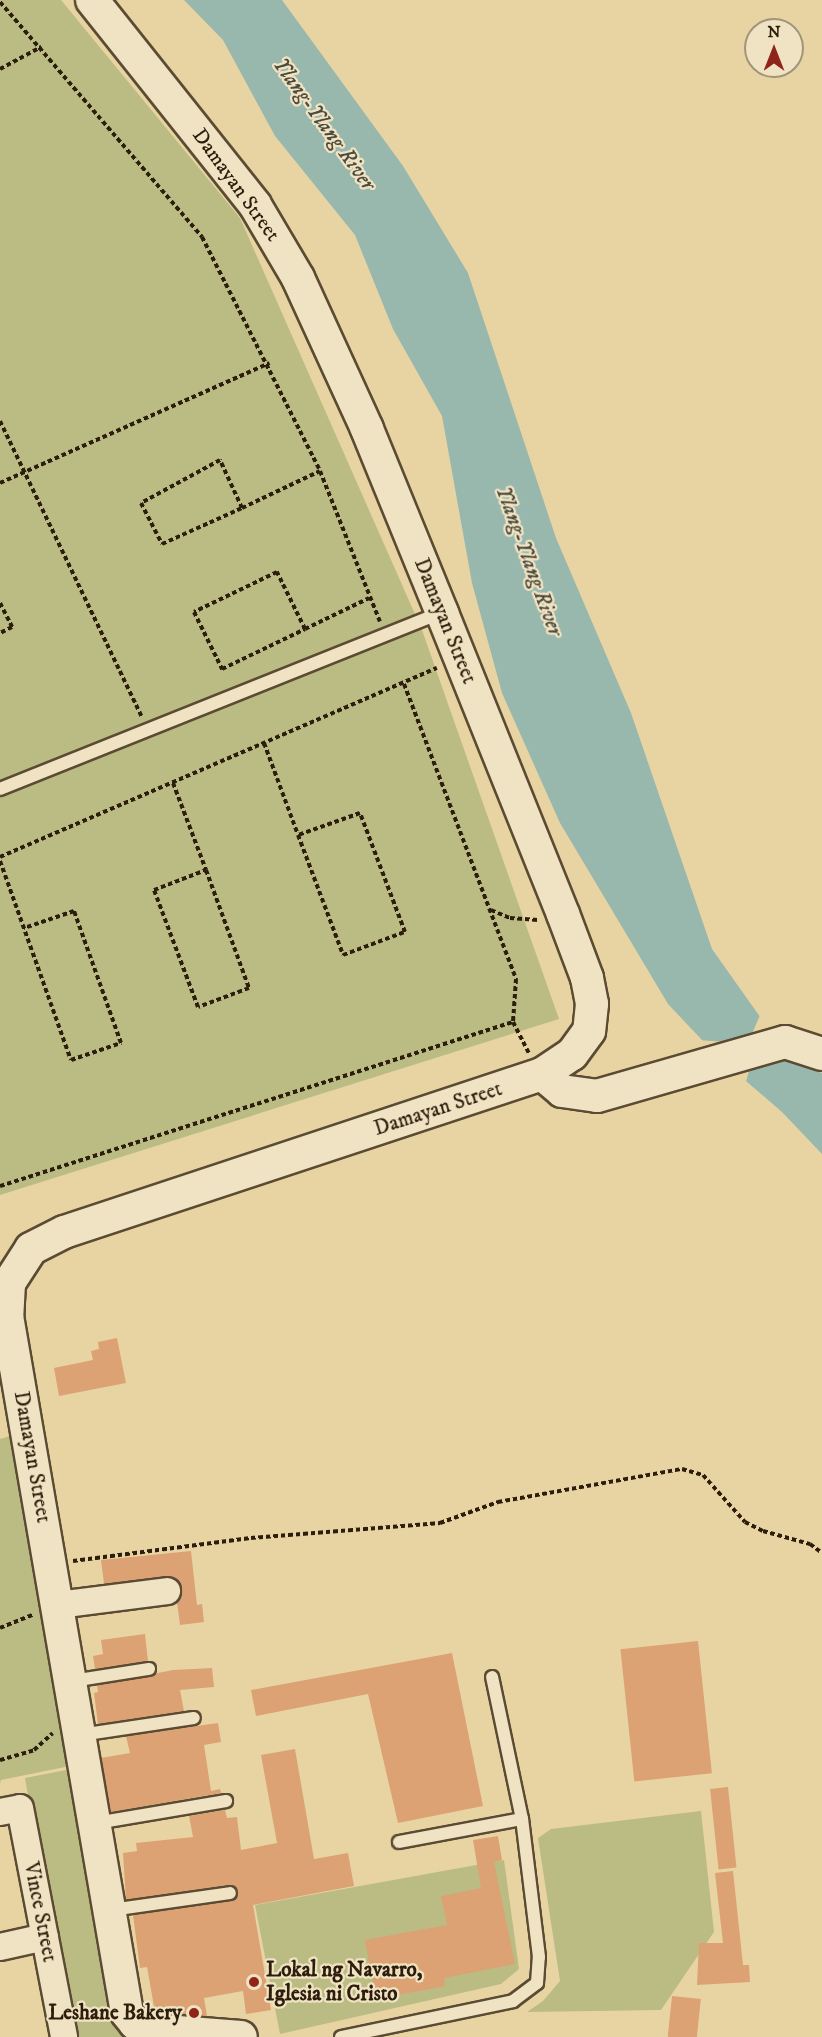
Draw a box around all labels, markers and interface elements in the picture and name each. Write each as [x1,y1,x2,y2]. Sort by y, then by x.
north arrow [744,18,804,78]
text: N [767,22,781,42]
water label: Ylang-Ylang River [267,52,381,196]
street label: Damayan Street [187,124,285,246]
water label: Ylang-Ylang River [490,482,568,640]
street label: Damayan Street [408,555,482,687]
street label: Damayan Street [371,1076,505,1142]
street label: Damayan Street [8,1389,56,1525]
street label: Vince Street [18,1860,62,1964]
place label: Lokal ng Navarro, Iglesia ni Cristo [266,1957,422,2007]
marker: Lokal ng Navarro, Iglesia ni Cristo [247,1975,261,1989]
place label: Leshane Bakery [48,2000,182,2026]
marker: Leshane Bakery [187,2006,201,2020]

